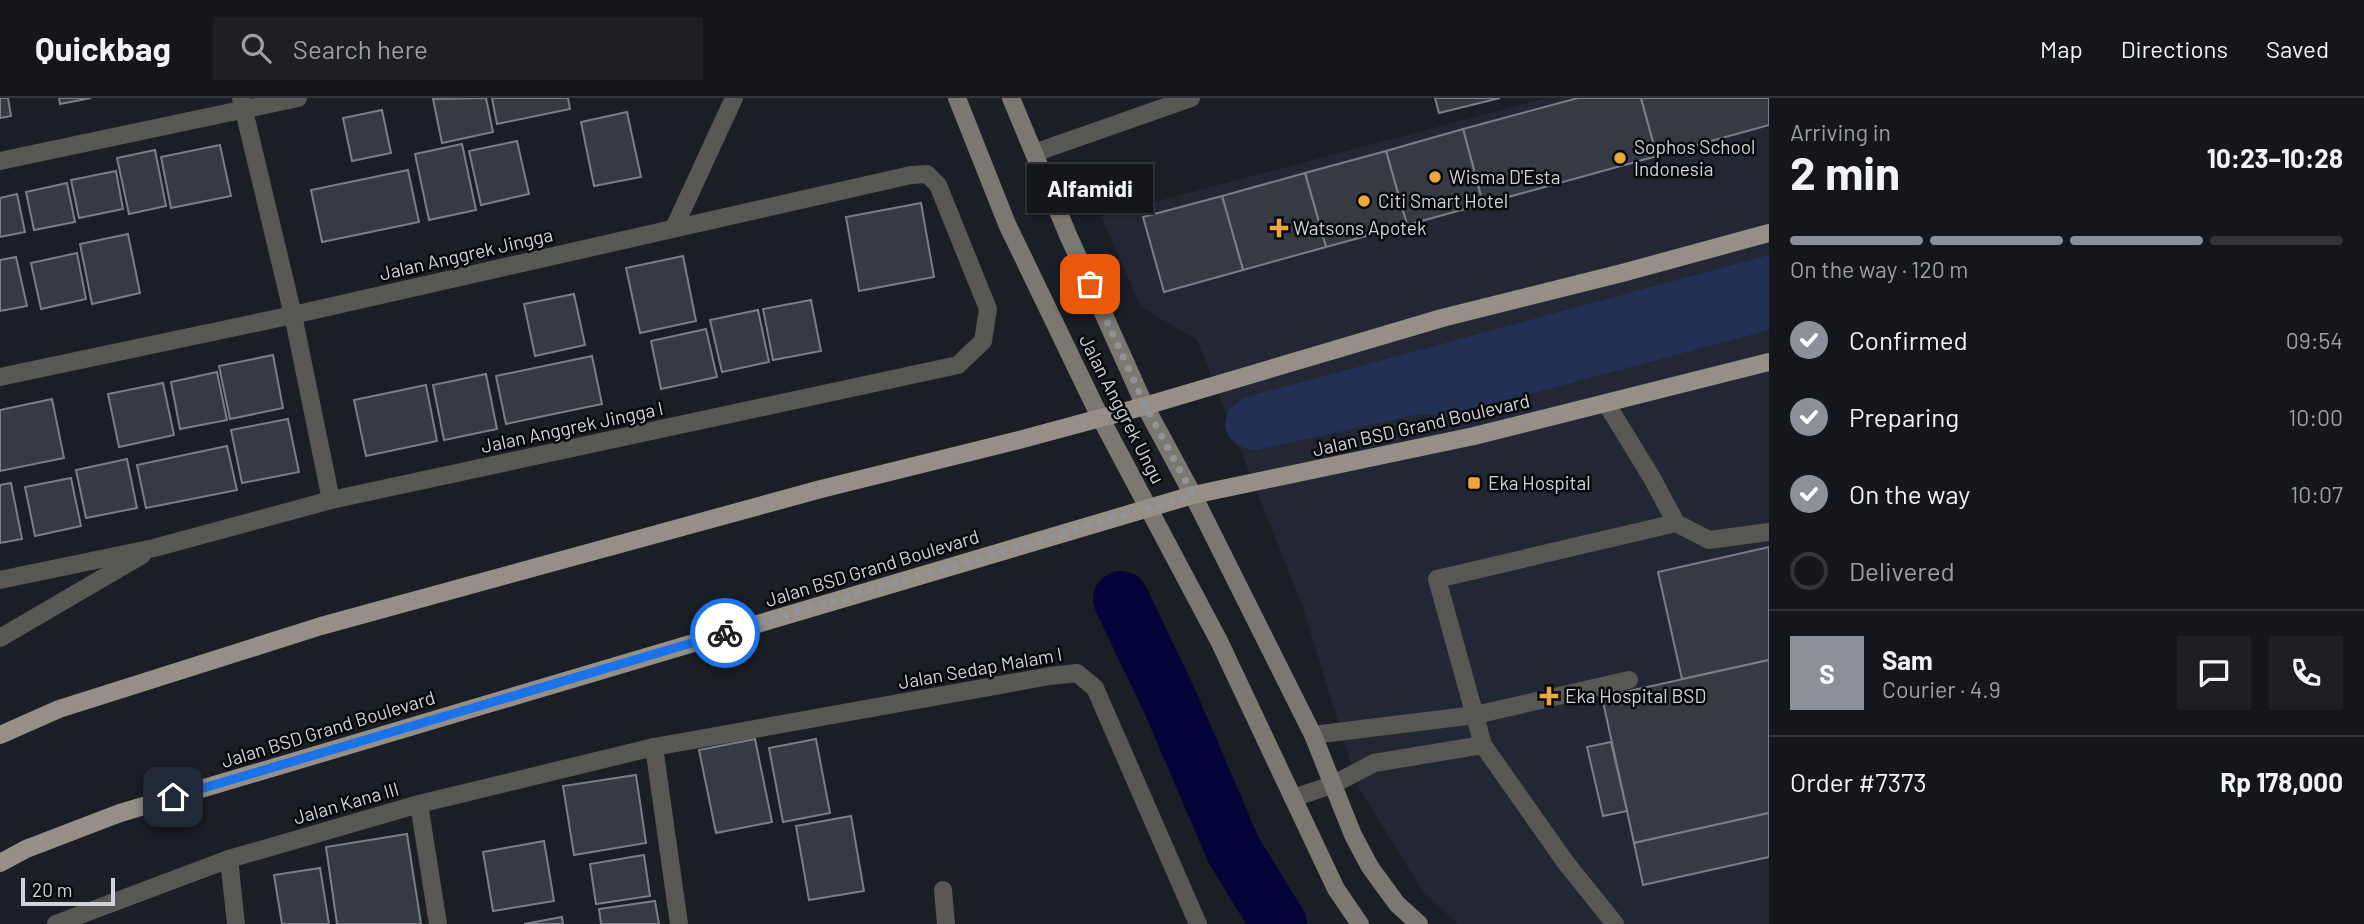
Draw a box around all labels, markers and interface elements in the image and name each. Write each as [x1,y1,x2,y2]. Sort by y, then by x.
search box [213,17,703,80]
text: Quickbag [35,28,171,68]
icon: search [237,29,275,67]
text: Search here [293,33,428,64]
text: Map [2040,34,2083,63]
text: Directions [2121,34,2228,63]
text: Saved [2266,34,2329,63]
text: Arriving in [1790,118,1891,146]
place label: Sophos School Indonesia [1634,135,1756,180]
text: 10:23–10:28 [2207,142,2343,173]
text: 2 min [1790,144,1900,199]
marker: Sophos School Indonesia [1612,150,1628,166]
callout: Alfamidi [1027,165,1153,214]
place label: Wisma D'Esta [1449,165,1560,188]
marker: Wisma D'Esta [1427,169,1443,185]
text: Alfamidi [1047,174,1133,202]
place label: Citi Smart Hotel [1378,189,1508,212]
marker: Citi Smart Hotel [1356,193,1372,209]
place label: Watsons Apotek [1293,216,1426,239]
marker: Watsons Apotek [1271,220,1287,236]
street label: Jalan Anggrek Jingga [377,222,555,285]
pin [1060,254,1120,314]
text: On the way · 120 m [1790,255,1968,283]
icon: bag [1071,265,1109,303]
icon: check [1790,321,1828,359]
text: Confirmed [1849,324,1968,355]
text: 09:54 [2286,326,2343,354]
street label: Jalan Anggrek Ungu [1075,330,1170,487]
street label: Jalan BSD Grand Boulevard [1310,388,1532,461]
street label: Jalan Anggrek Jingga I [479,396,665,457]
icon: check [1790,398,1828,436]
text: Preparing [1849,401,1959,432]
text: 10:00 [2288,403,2343,431]
place label: Eka Hospital [1488,471,1591,494]
marker: Eka Hospital [1466,475,1482,491]
icon: check [1790,475,1828,513]
text: On the way [1849,478,1970,509]
text: 10:07 [2290,480,2343,508]
street label: Jalan BSD Grand Boulevard [762,524,982,611]
text: Delivered [1849,555,1955,586]
courier [690,598,760,668]
icon: bike [706,614,744,652]
button: chat [2177,636,2251,710]
button: phone [2269,636,2343,710]
street label: Jalan Sedap Malam I [896,642,1064,693]
text: Sam [1882,644,1933,675]
text: S [1819,658,1835,689]
text: Courier · 4.9 [1882,675,2001,703]
place label: Eka Hospital BSD [1565,684,1706,707]
street label: Jalan BSD Grand Boulevard [218,685,438,772]
marker: Eka Hospital BSD [1539,686,1559,706]
text: Order #7373 [1790,766,1927,797]
text: Rp 178,000 [2220,766,2343,797]
pin [143,767,203,827]
street label: Jalan Kana III [290,776,401,829]
icon: home [154,778,192,816]
scale bar [21,875,116,907]
text: 20 m [32,878,72,901]

